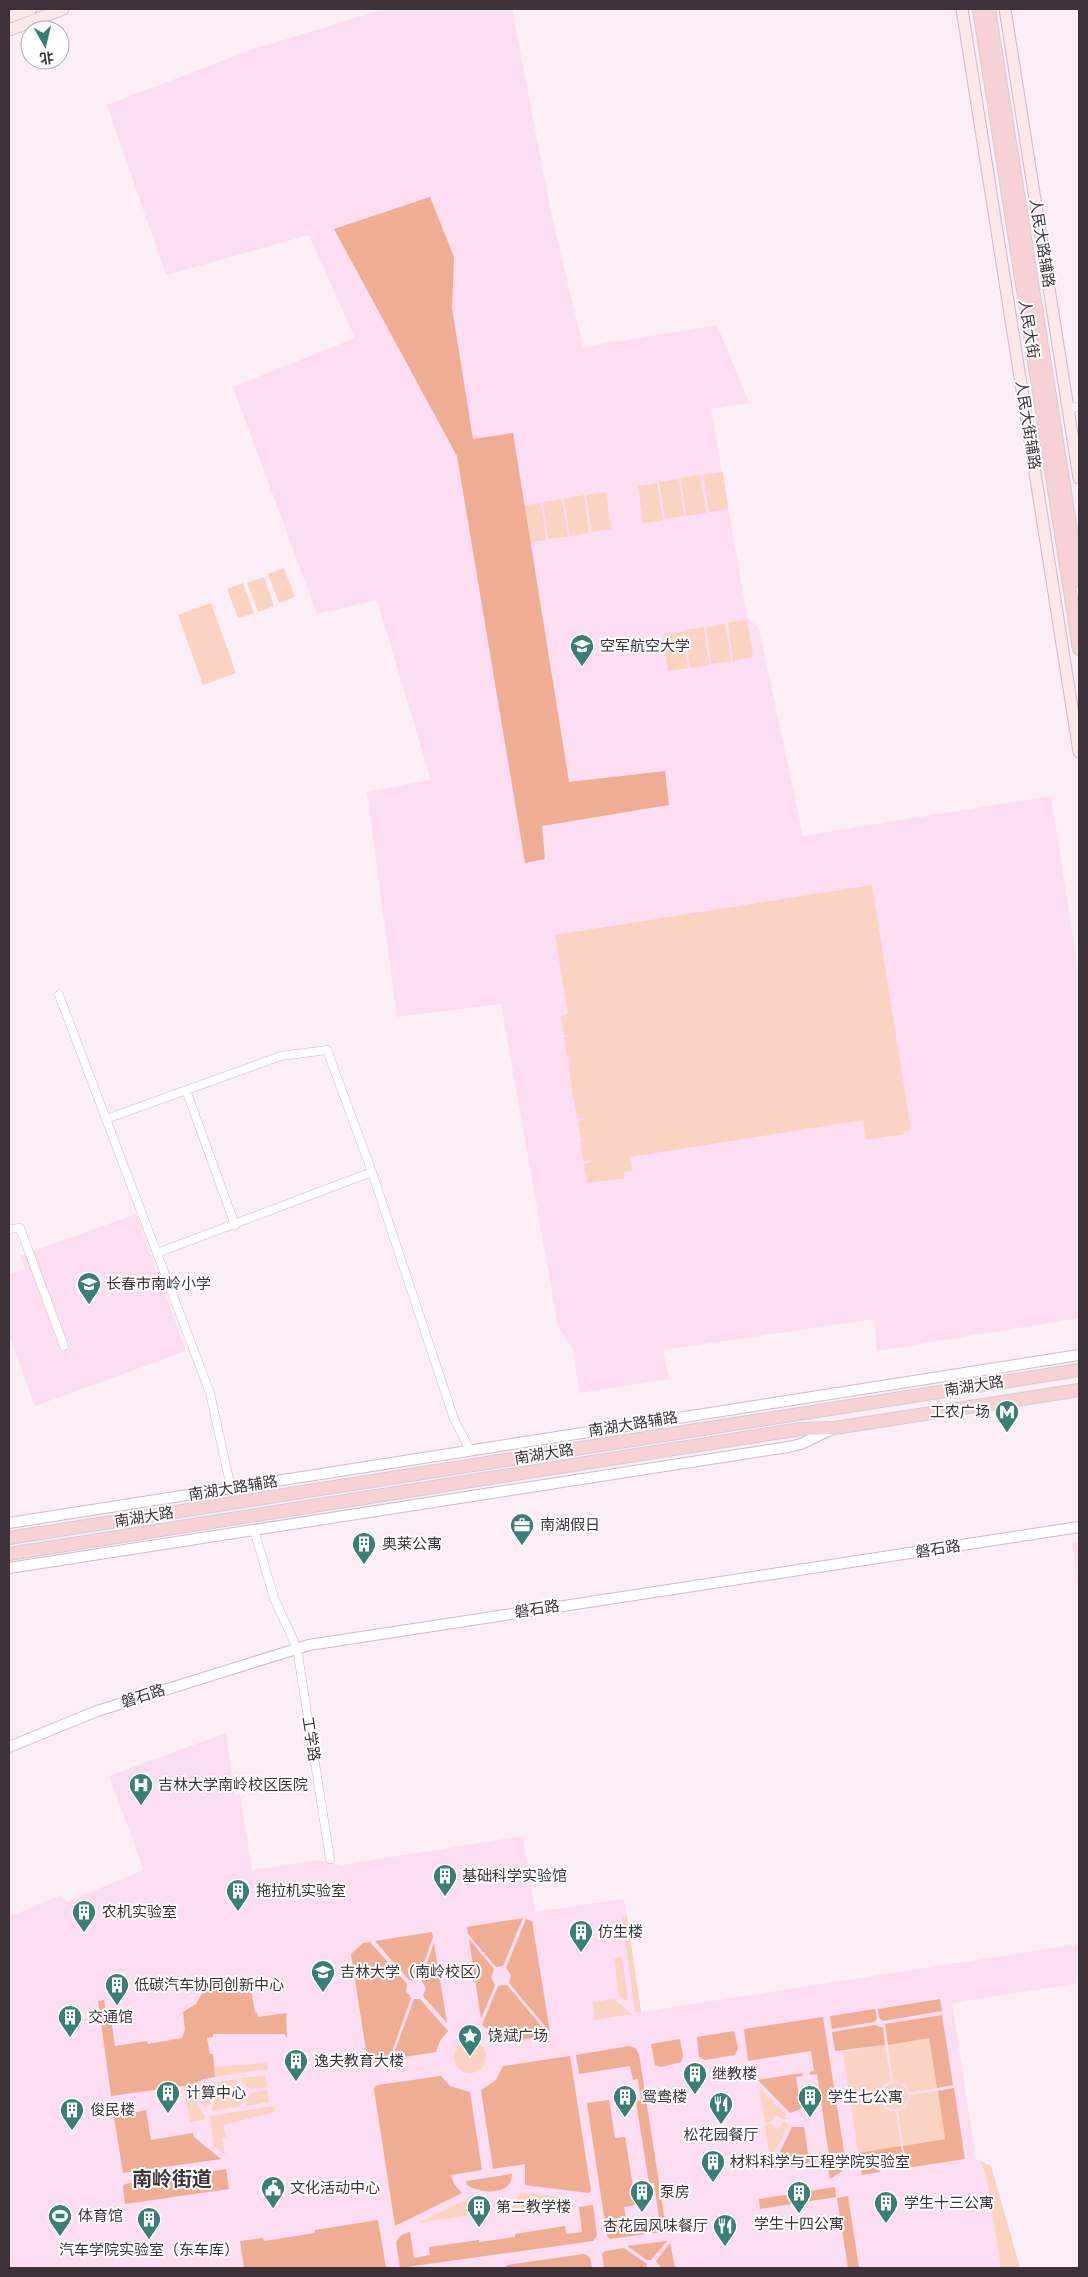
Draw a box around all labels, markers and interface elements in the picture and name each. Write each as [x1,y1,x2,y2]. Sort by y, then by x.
north arrow [20,20,70,70]
text: 北 [39,49,55,66]
street label: 人民大路辅路 [1027,197,1057,289]
street label: 人民大街 [1016,298,1042,360]
street label: 人民大街辅路 [1013,379,1043,471]
school or university icon: 空军航空大学 [569,633,595,667]
place label: 空军航空大学 [600,638,690,654]
school or university icon: 长春市南岭小学 [76,1271,102,1305]
place label: 长春市南岭小学 [106,1275,211,1292]
street label: 南湖大路 [943,1373,1005,1399]
metro station icon: 工农广场 [994,1399,1020,1433]
place label: 工农广场 [930,1404,990,1420]
street label: 南湖大路辅路 [587,1409,679,1439]
street label: 南湖大路 [513,1441,575,1467]
street label: 南湖大路辅路 [187,1473,279,1503]
street label: 南湖大路 [113,1504,175,1530]
office icon: 南湖假日 [509,1512,535,1546]
place label: 南湖假日 [540,1517,600,1533]
building icon: 奥莱公寓 [351,1531,377,1565]
place label: 奥莱公寓 [382,1536,442,1552]
street label: 磐石路 [915,1538,961,1560]
street label: 磐石路 [514,1598,560,1620]
street label: 磐石路 [119,1681,167,1711]
street label: 工学路 [300,1716,322,1762]
hospital icon: 吉林大学南岭校区医院 [128,1772,154,1806]
place label: 吉林大学南岭校区医院 [158,1776,308,1793]
building icon: 基础科学实验馆 [432,1863,458,1897]
place label: 基础科学实验馆 [462,1868,567,1884]
building icon: 拖拉机实验室 [225,1878,251,1912]
place label: 拖拉机实验室 [256,1882,346,1899]
building icon: 农机实验室 [71,1899,97,1933]
place label: 农机实验室 [102,1904,177,1920]
building icon: 仿生楼 [568,1919,594,1953]
place label: 仿生楼 [598,1924,643,1940]
school or university icon: 吉林大学（南岭校区） [310,1959,336,1993]
place label: 吉林大学（南岭校区） [340,1963,490,1980]
building icon: 低碳汽车协同创新中心 [104,1972,130,2006]
place label: 低碳汽车协同创新中心 [134,1976,284,1993]
building icon: 交通馆 [57,2004,83,2038]
place label: 交通馆 [88,2009,133,2025]
place icon: 饶斌广场 [457,2023,483,2057]
place label: 饶斌广场 [488,2028,548,2044]
building icon: 逸夫教育大楼 [283,2048,309,2082]
place label: 逸夫教育大楼 [314,2053,404,2069]
building icon: 继教楼 [682,2061,708,2095]
place label: 继教楼 [712,2065,757,2082]
building icon: 计算中心 [155,2080,181,2114]
building icon: 鸳鸯楼 [612,2084,638,2118]
building icon: 学生七公寓 [797,2084,823,2118]
place label: 计算中心 [186,2085,246,2101]
place label: 鸳鸯楼 [642,2089,687,2105]
place label: 学生七公寓 [828,2089,903,2105]
restaurant icon: 松花园餐厅 [708,2091,734,2125]
building icon: 俊民楼 [59,2097,85,2131]
place label: 俊民楼 [90,2102,135,2118]
place label: 松花园餐厅 [683,2127,759,2143]
building icon: 材料科学与工程学院实验室 [700,2149,726,2183]
place label: 材料科学与工程学院实验室 [730,2153,910,2170]
district label: 南岭街道 [132,2168,212,2190]
public building icon: 文化活动中心 [260,2175,286,2209]
place label: 文化活动中心 [290,2179,380,2196]
building icon: 泵房 [629,2179,655,2213]
building icon: 学生十四公寓 [786,2180,812,2214]
place label: 泵房 [660,2184,690,2200]
building icon: 学生十三公寓 [873,2190,899,2224]
building icon: 第二教学楼 [466,2194,492,2228]
place label: 学生十三公寓 [904,2195,994,2211]
place label: 第二教学楼 [496,2199,571,2215]
sports icon: 体育馆 [47,2203,73,2237]
building icon: 汽车学院实验室（东车库） [136,2206,162,2240]
place label: 体育馆 [78,2208,123,2224]
restaurant icon: 杏花园风味餐厅 [712,2213,738,2247]
place label: 学生十四公寓 [754,2216,844,2232]
place label: 杏花园风味餐厅 [603,2218,708,2234]
place label: 汽车学院实验室（东车库） [59,2242,239,2258]

